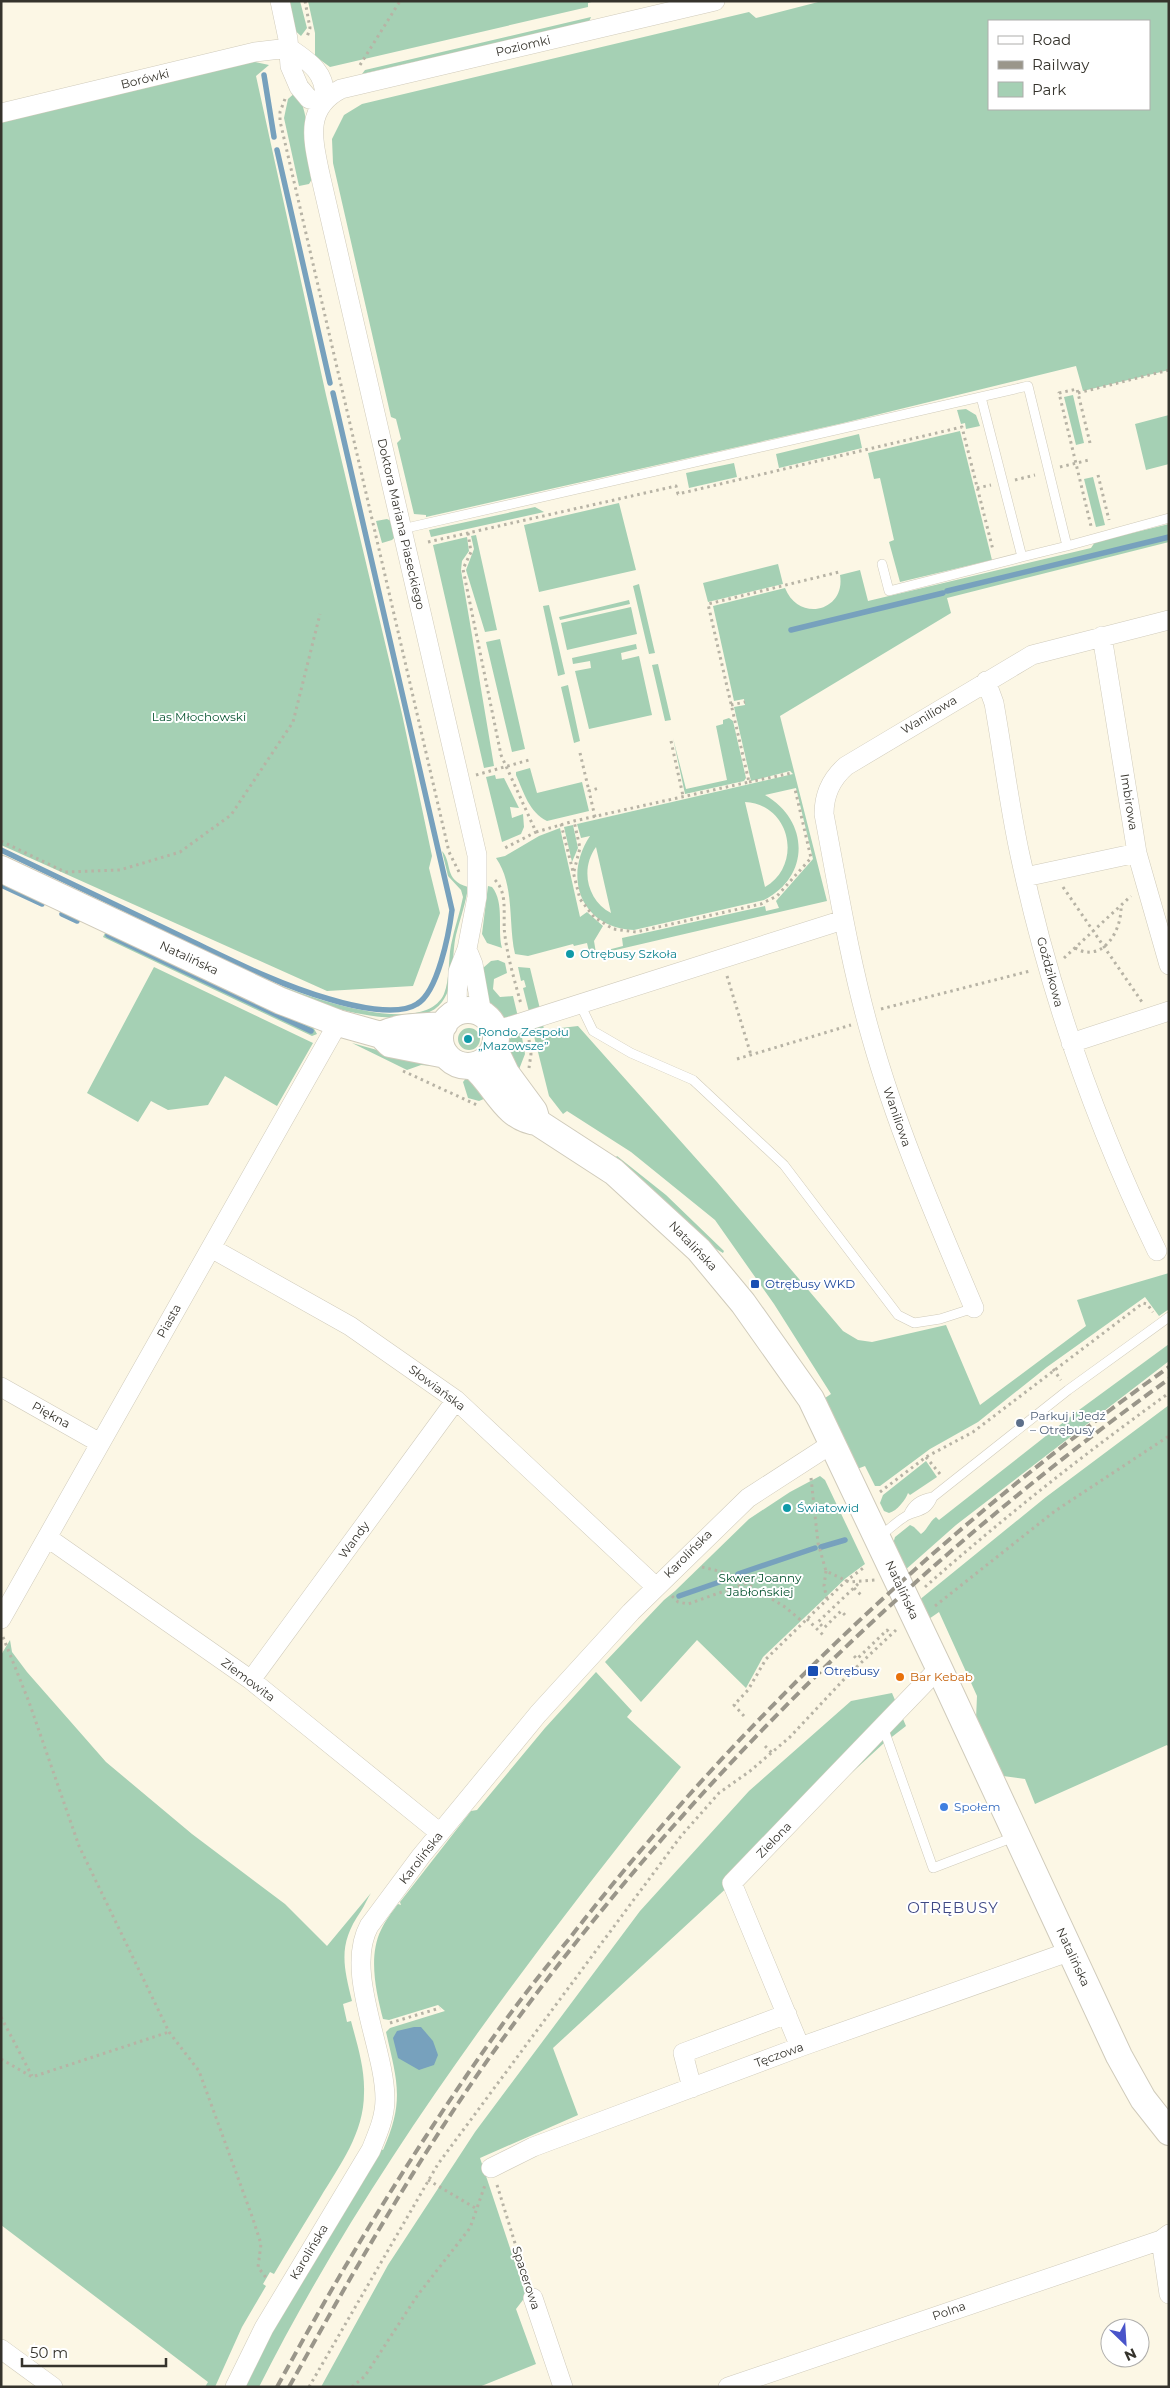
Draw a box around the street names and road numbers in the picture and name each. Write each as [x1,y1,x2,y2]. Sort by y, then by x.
street label: Poziomki [494,32,552,59]
street label: Borówki [119,65,171,92]
street label: Doktora Mariana Piaseckiego [374,437,429,611]
street label: Waniliowa [898,692,959,737]
street label: Imbirowa [1118,773,1141,831]
street label: Goździkowa [1034,935,1067,1009]
street label: Natalińska [157,937,221,978]
street label: Waniliowa [880,1085,915,1149]
street label: Natalińska [666,1218,721,1274]
street label: Piasta [153,1301,184,1340]
street label: Słowiańska [406,1361,469,1414]
street label: Piękna [30,1398,73,1431]
street label: Wandy [335,1518,372,1561]
street label: Karolińska [660,1526,715,1581]
street label: Natalińska [882,1558,923,1622]
street label: Ziemowita [218,1654,278,1705]
street label: Zielona [753,1819,794,1861]
street label: Karolińska [396,1829,446,1887]
street label: Natalińska [1053,1925,1094,1989]
street label: Tęczowa [752,2039,805,2070]
street label: Karolińska [286,2221,331,2282]
street label: Spacerowa [509,2244,544,2311]
street label: Polna [930,2298,968,2323]

